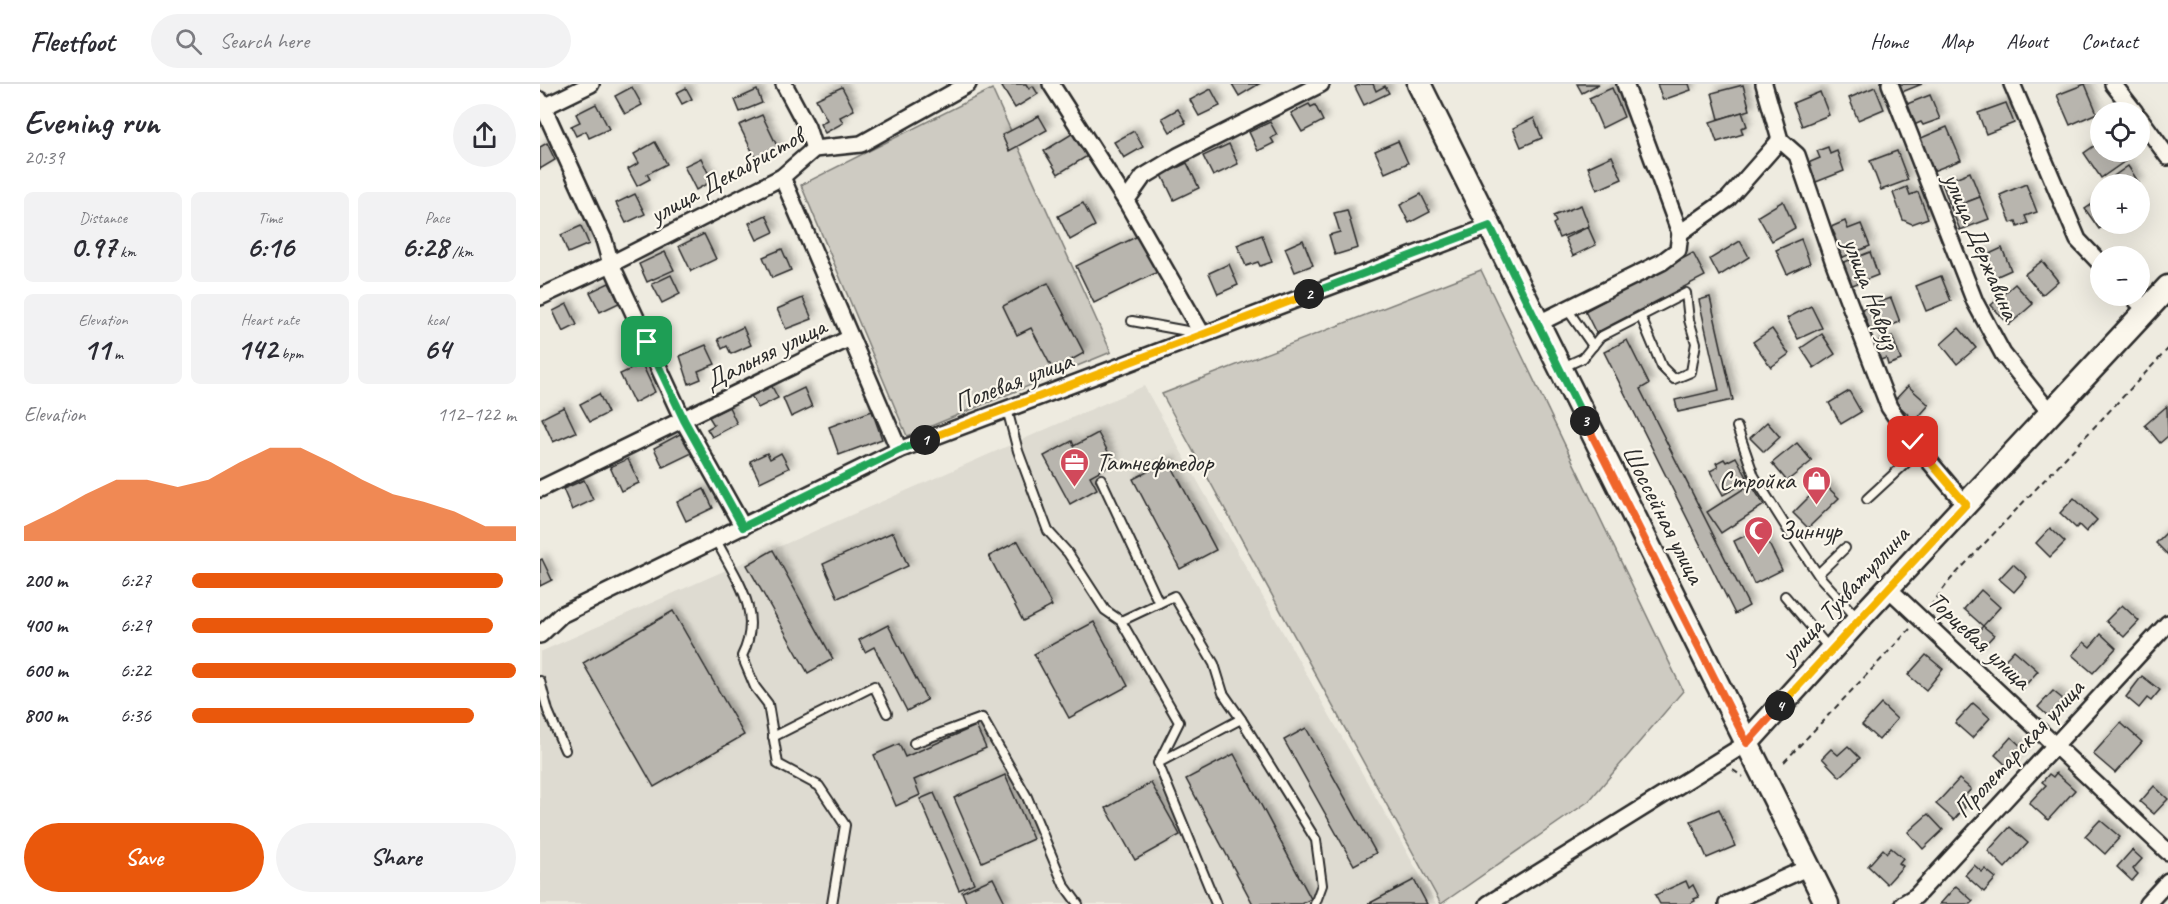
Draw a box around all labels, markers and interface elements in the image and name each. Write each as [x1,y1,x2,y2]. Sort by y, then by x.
search box [151,14,571,68]
text: Fleetfoot [30,24,115,59]
icon: search [172,25,205,58]
text: Search here [220,27,309,55]
text: Home [1870,28,1908,54]
text: Map [1941,28,1973,54]
text: About [2006,28,2048,54]
text: Contact [2081,28,2138,54]
text: Evening run [24,101,159,143]
map controls [2090,102,2150,306]
button: locate [2090,102,2150,162]
button: share [453,104,516,167]
street label: улица Декабристов [642,117,813,232]
text: 20:39 [24,145,64,170]
street label: улица Державина [1935,166,2028,326]
button: + [2090,174,2150,234]
text: Distance [79,208,127,228]
text: Time [258,208,282,228]
text: Pace [425,208,449,228]
text: 0.97 [70,228,116,266]
text: 6:16 [246,228,294,266]
text: 6:28 [401,228,448,266]
street label: улица Навруз [1834,231,1909,355]
text: km [116,242,136,262]
text: /km [448,242,473,262]
button: − [2090,246,2150,306]
pin: 2 [1294,279,1324,309]
text: 2 [1305,284,1313,304]
street label: Дальняя улица [699,309,833,397]
text: Elevation [78,310,128,330]
text: Heart rate [241,310,299,330]
text: kcal [426,310,448,330]
pin [621,316,672,367]
icon: arrive [630,325,663,358]
text: 11 [83,330,110,368]
text: 142 [237,330,277,368]
text: 64 [423,330,451,368]
street label: Полевая улица [949,343,1079,419]
text: m [110,344,123,364]
text: bpm [277,344,303,364]
text: Elevation [24,402,86,427]
text: 112–122 m [437,402,516,427]
pin: 3 [1570,406,1600,436]
text: 3 [1581,411,1589,431]
pin [1887,416,1938,467]
pin: 1 [910,425,940,455]
icon: check [1896,425,1929,458]
text: 1 [921,430,929,450]
street label: Шоссейная улица [1614,439,1713,591]
office icon: Татнефтедор [1059,446,1091,488]
place label: Татнефтедор [1096,446,1215,479]
place label: Стройка [1719,464,1797,497]
shop icon: Стройка [1800,464,1832,506]
mosque icon: Зиннур [1742,514,1774,556]
place label: Зиннур [1779,514,1843,547]
street label: улица Тухватуллина [1771,518,1917,671]
text: 200 m [24,568,67,593]
text: 6:27 [120,568,151,593]
street label: Торцевая улица [1921,584,2039,698]
text: 400 m [24,613,67,638]
text: 6:29 [120,613,151,638]
text: 600 m [24,658,68,683]
text: 6:22 [120,658,151,683]
street label: Пролетарская улица [1946,671,2092,825]
pin: 4 [1765,691,1795,721]
text: 4 [1776,696,1784,716]
text: 800 m [24,703,67,728]
text: 6:36 [120,703,151,728]
button: Save [24,823,264,892]
button: Share [276,823,516,892]

